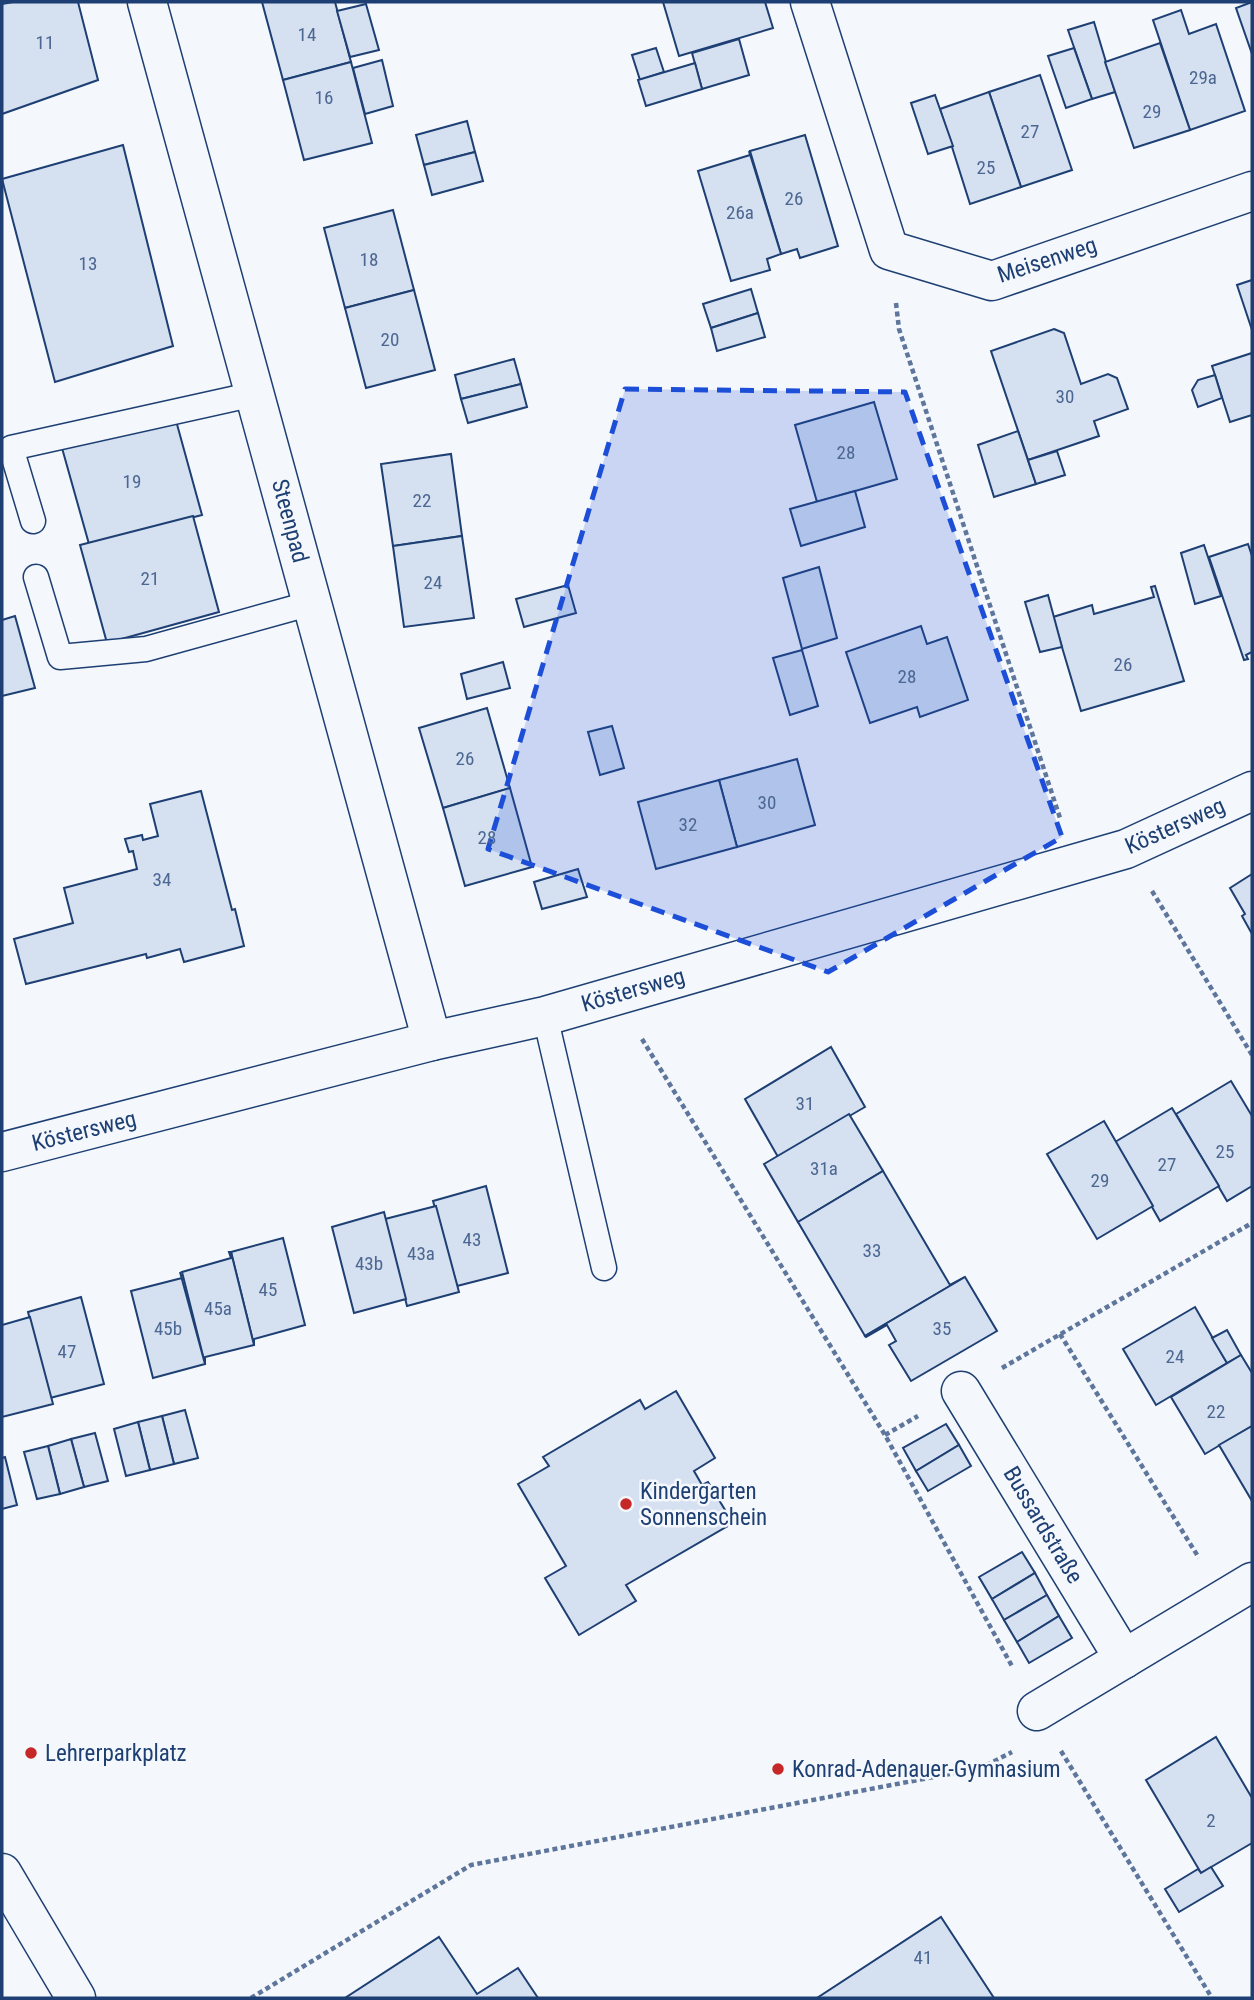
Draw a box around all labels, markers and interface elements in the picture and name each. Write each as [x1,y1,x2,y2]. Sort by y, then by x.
house number: 14 [298,23,316,46]
house number: 11 [36,31,54,54]
house number: 29a [1189,66,1217,89]
house number: 16 [315,86,333,109]
house number: 29 [1143,100,1161,123]
house number: 27 [1021,120,1039,143]
house number: 25 [977,156,995,179]
house number: 26 [785,187,803,210]
house number: 26a [726,201,754,224]
street label: Meisenweg [994,231,1100,289]
house number: 18 [360,248,378,271]
house number: 13 [79,252,97,275]
house number: 20 [381,328,399,351]
house number: 30 [1056,385,1074,408]
house number: 28 [837,441,855,464]
house number: 19 [123,470,141,493]
street label: Steenpad [266,476,314,566]
house number: 22 [413,489,431,512]
house number: 21 [141,567,159,590]
house number: 24 [424,571,442,594]
house number: 26 [1114,653,1132,676]
house number: 28 [898,665,916,688]
house number: 26 [456,747,474,770]
house number: 30 [758,791,776,814]
street label: Köstersweg [1121,792,1229,860]
house number: 32 [679,813,697,836]
house number: 28 [478,826,496,849]
house number: 34 [153,868,171,891]
street label: Köstersweg [578,962,688,1018]
house number: 31 [796,1092,814,1115]
street label: Köstersweg [29,1105,139,1157]
house number: 25 [1216,1140,1234,1163]
house number: 27 [1158,1153,1176,1176]
house number: 31a [810,1157,838,1180]
house number: 29 [1091,1169,1109,1192]
house number: 43 [463,1228,481,1251]
house number: 33 [863,1239,881,1262]
house number: 43a [407,1242,435,1265]
house number: 43b [355,1252,383,1275]
house number: 45 [259,1278,277,1301]
house number: 45a [204,1297,232,1320]
house number: 45b [154,1317,182,1340]
house number: 35 [933,1317,951,1340]
house number: 47 [58,1340,76,1363]
house number: 24 [1166,1345,1184,1368]
house number: 22 [1207,1400,1225,1423]
street label: Bussardstraße [998,1462,1088,1588]
place label: Kindergarten Sonnenschein [640,1478,767,1531]
marker: Kindergarten Sonnenschein [618,1496,634,1512]
place label: Lehrerparkplatz [45,1740,187,1767]
marker: Lehrerparkplatz [23,1745,39,1761]
place label: Konrad-Adenauer-Gymnasium [792,1756,1061,1783]
marker: Konrad-Adenauer-Gymnasium [770,1761,786,1777]
house number: 2 [1206,1809,1216,1832]
house number: 41 [914,1946,932,1969]

